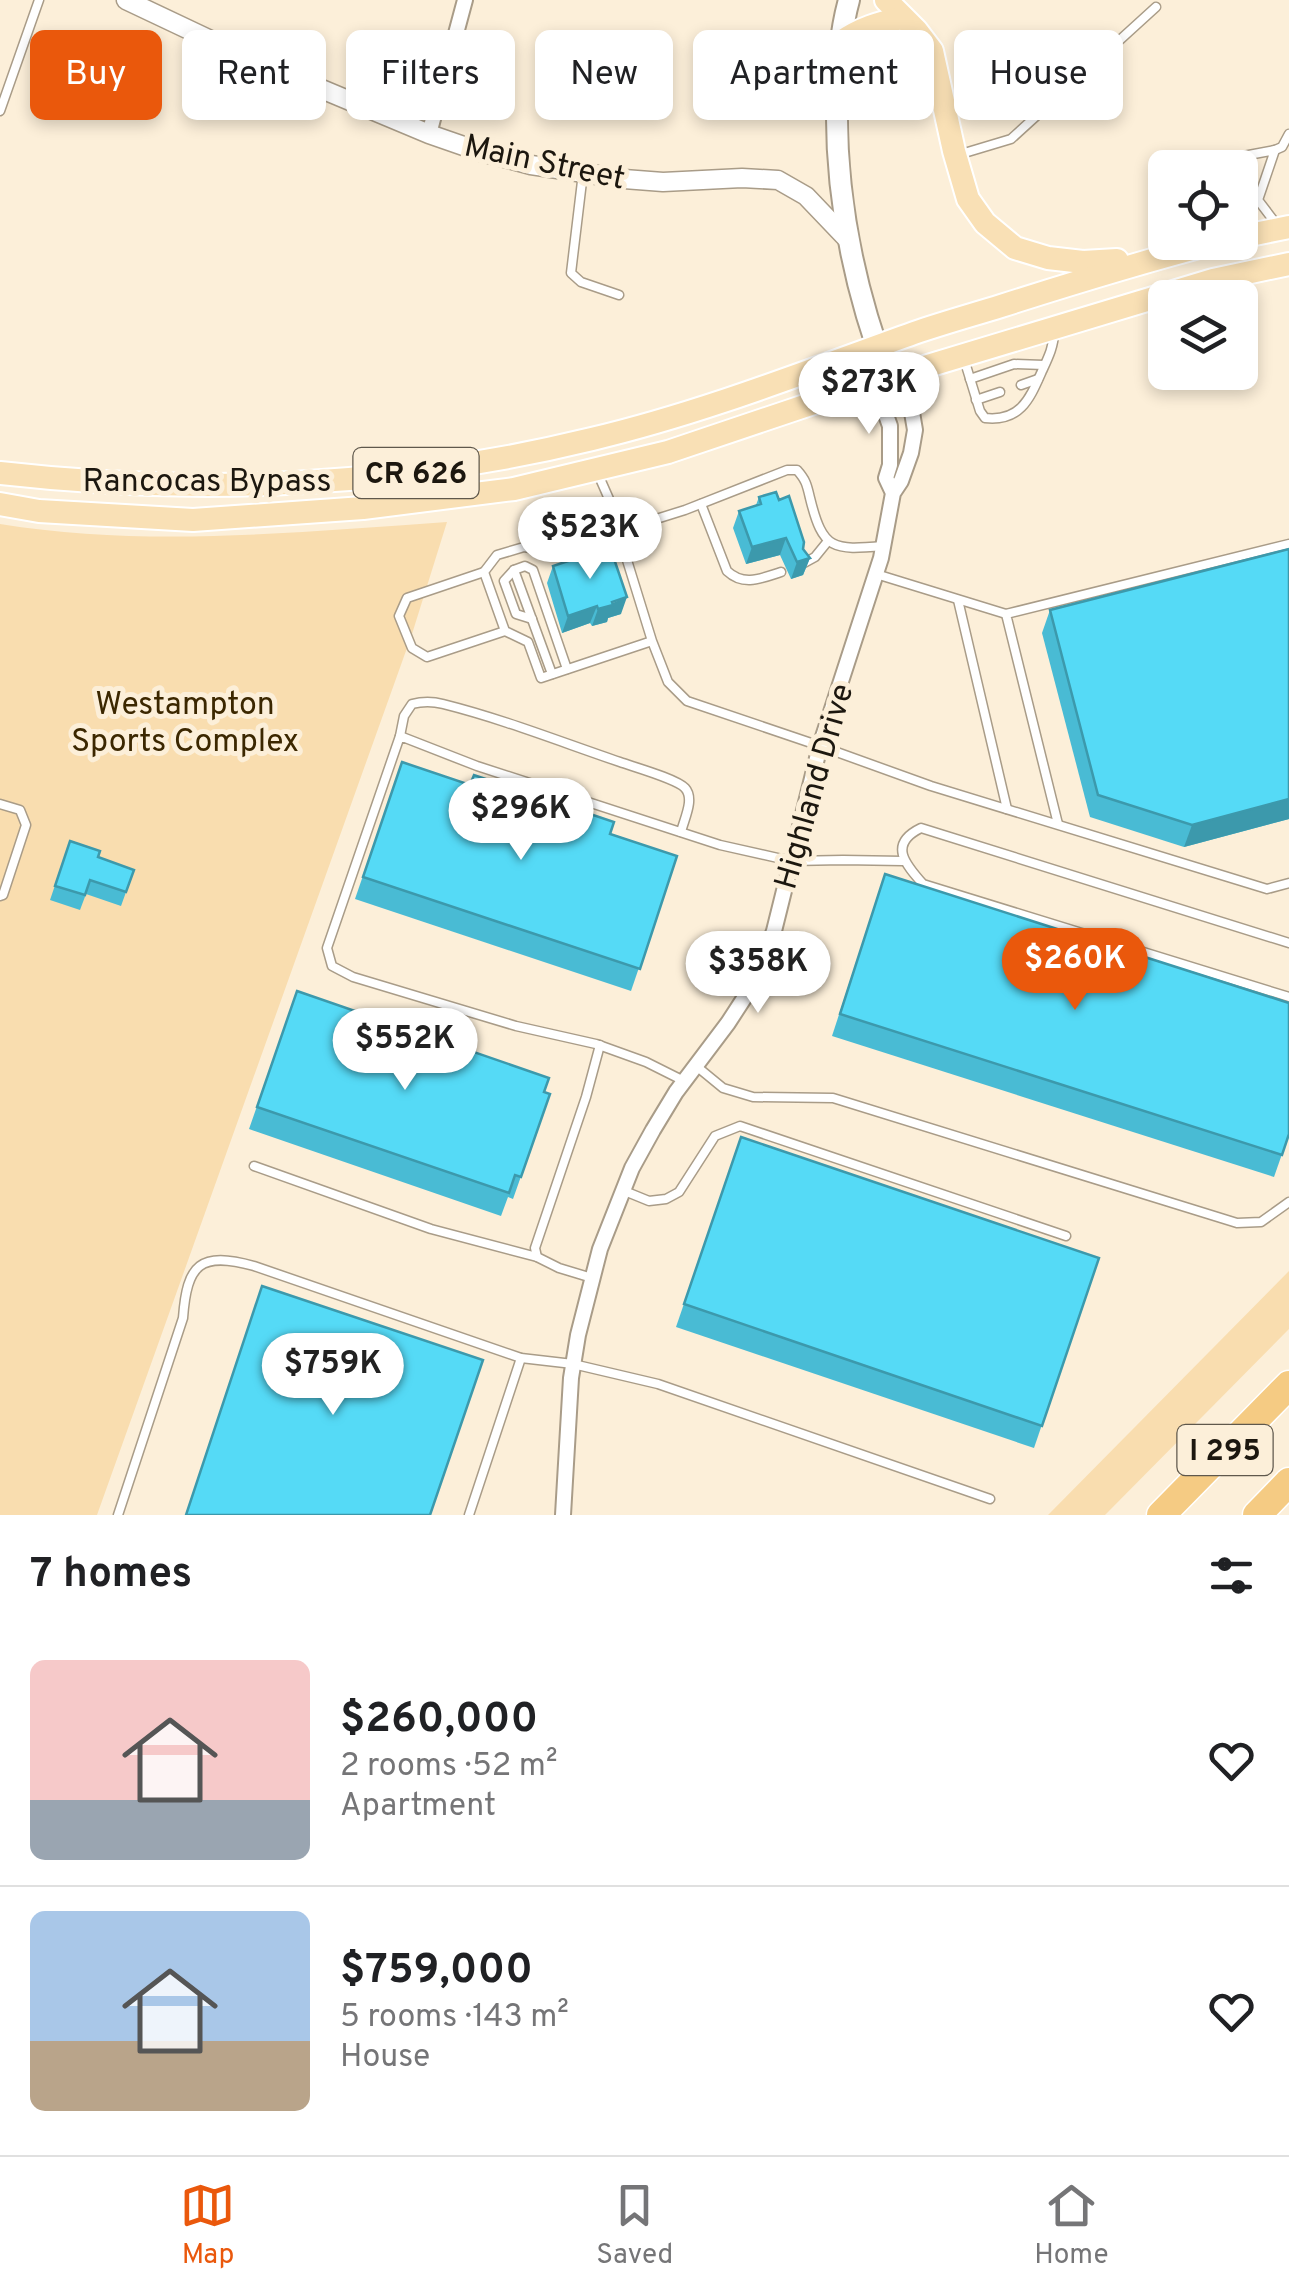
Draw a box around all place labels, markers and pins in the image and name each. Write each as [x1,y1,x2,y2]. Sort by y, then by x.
pin: $273K [799,352,939,437]
pin: $523K [520,497,660,582]
pin: $296K [451,778,591,863]
pin: $260K [1005,928,1145,1013]
pin: $358K [688,931,828,1016]
pin: $552K [335,1008,475,1093]
pin: $759K [263,1333,403,1418]

